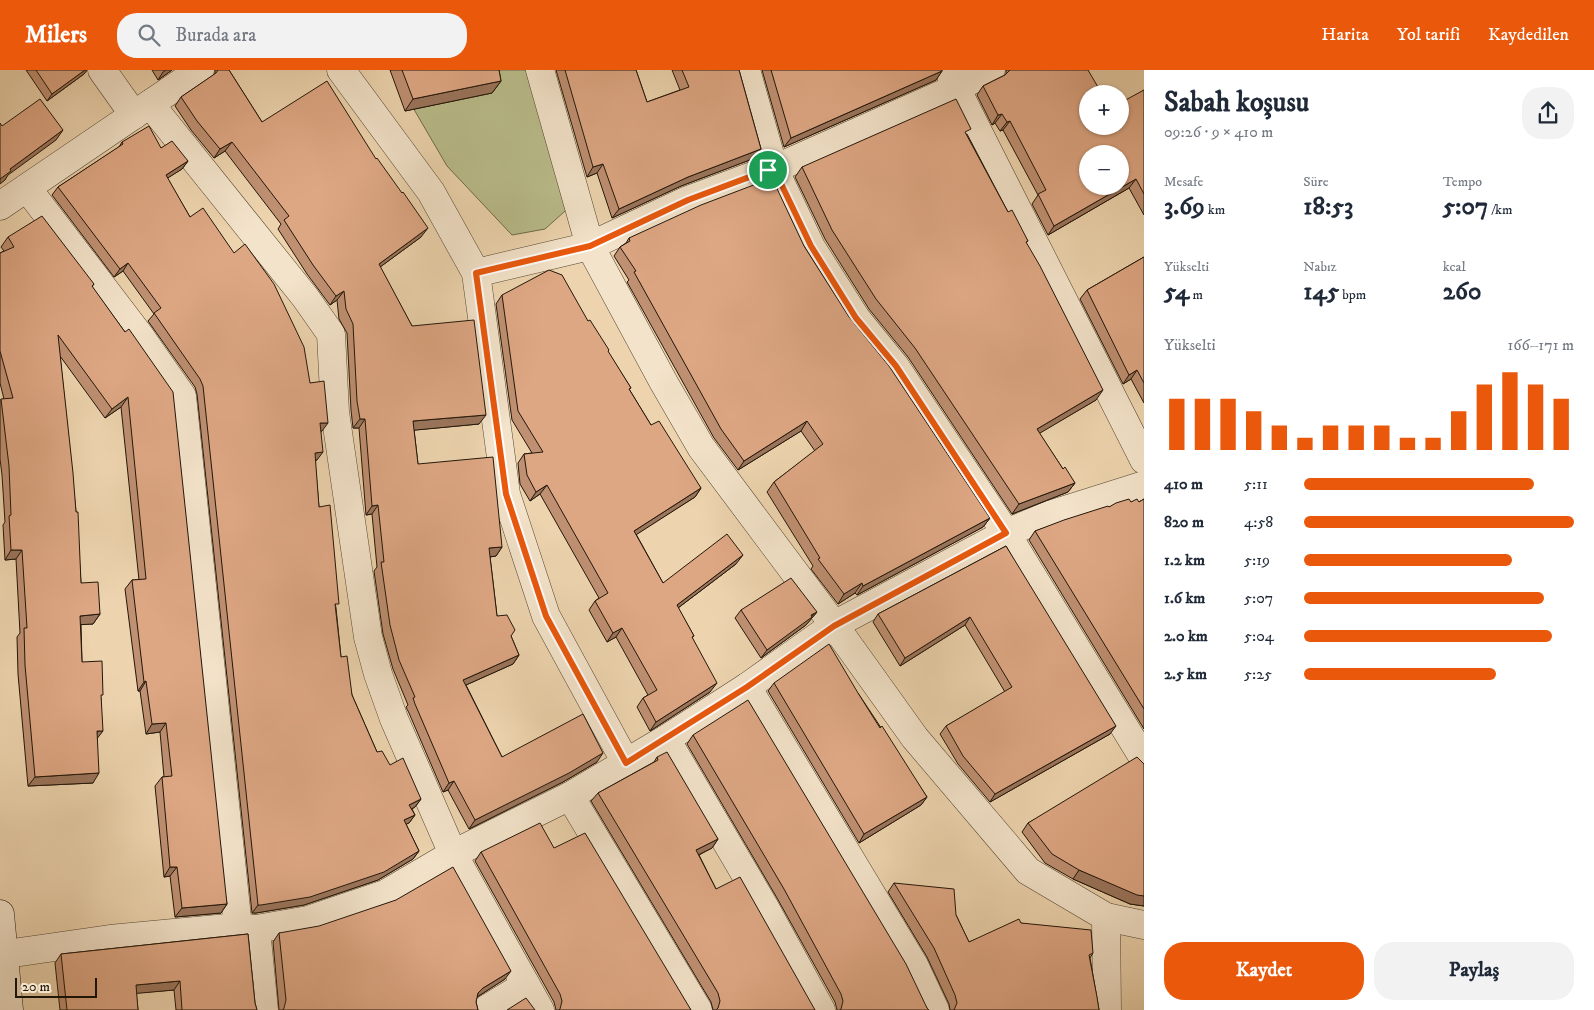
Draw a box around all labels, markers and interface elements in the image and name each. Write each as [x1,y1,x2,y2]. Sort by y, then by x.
search box [117,13,467,58]
text: Milers [25,20,87,50]
icon: search [135,21,163,49]
text: Burada ara [175,24,256,47]
text: Harita [1321,24,1369,46]
text: Yol tarifi [1397,24,1460,46]
text: Kaydedilen [1488,24,1569,46]
map controls [1079,85,1129,195]
button: + [1079,85,1129,135]
text: Sabah koşusu [1164,85,1309,120]
button: share [1522,87,1574,139]
text: 09:26 · 9 × 410 m [1164,122,1273,142]
button: − [1079,145,1129,195]
pin [747,149,789,191]
icon: arrive [754,156,782,184]
text: Mesafe [1164,173,1203,191]
text: Süre [1303,173,1328,191]
text: Tempo [1443,173,1482,191]
text: 3.69 [1164,191,1205,222]
text: 18:53 [1303,191,1353,222]
text: 5:07 [1443,191,1488,222]
text: km [1205,201,1225,219]
text: /km [1488,201,1513,219]
text: Yükselti [1164,258,1209,276]
text: Nabız [1303,258,1337,276]
text: kcal [1443,258,1466,276]
text: 54 [1164,276,1190,307]
text: 145 [1303,276,1339,307]
text: 260 [1443,276,1481,307]
text: m [1190,286,1203,304]
text: bpm [1339,286,1366,304]
text: Yükselti [1164,335,1216,355]
text: 166–171 m [1507,335,1574,355]
text: 410 m [1164,474,1203,494]
text: 5:11 [1244,474,1268,494]
text: 820 m [1164,512,1204,532]
text: 4:58 [1244,512,1273,532]
text: 1.2 km [1164,550,1205,570]
text: 5:19 [1244,550,1270,570]
text: 1.6 km [1164,588,1205,608]
text: 5:07 [1244,588,1273,608]
text: 2.0 km [1164,626,1208,646]
text: 5:04 [1244,626,1274,646]
text: 2.5 km [1164,664,1207,684]
text: 5:25 [1244,664,1272,684]
button: Kaydet [1164,942,1364,1000]
button: Paylaş [1374,942,1574,1000]
scale bar [15,975,98,998]
text: 20 m [22,978,50,996]

